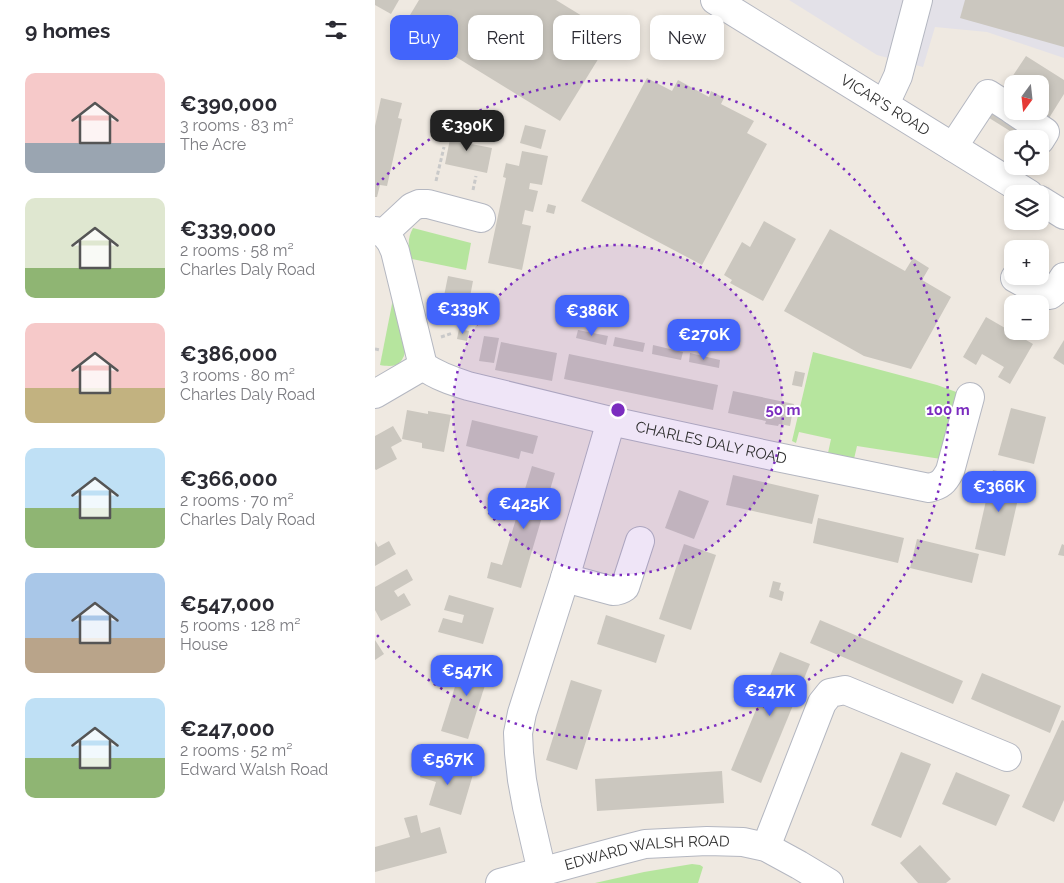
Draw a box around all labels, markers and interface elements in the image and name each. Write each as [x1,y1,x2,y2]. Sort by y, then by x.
chip: Buy [390,15,458,60]
chip: Rent [468,15,543,60]
chip: Filters [553,15,640,60]
chip: New [650,15,724,60]
icon: filters [322,16,350,44]
text: 9 homes [25,18,110,43]
street label: VICAR'S ROAD [837,71,933,140]
north arrow [1004,75,1049,120]
map controls [1004,75,1049,340]
text: €390,000 [180,91,277,116]
icon: home [65,93,125,153]
pin: €390K [432,110,502,152]
text: 3 rooms · 83 m² [180,116,294,135]
text: €390K [441,116,493,135]
button: locate [1004,130,1049,175]
text: The Acre [180,135,246,154]
button: layers [1004,185,1049,230]
text: €339,000 [180,216,276,241]
icon: home [65,218,125,278]
button: + [1004,240,1049,285]
text: 2 rooms · 58 m² [180,241,294,260]
text: Charles Daly Road [180,260,315,279]
pin: €339K [428,292,498,335]
pin: €386K [557,294,627,337]
button: − [1004,295,1049,340]
text: €339K [438,299,488,318]
text: €386K [566,301,618,320]
pin: €270K [669,318,739,361]
text: €270K [678,325,730,344]
text: €386,000 [180,341,277,366]
icon: home [65,343,125,403]
text: 3 rooms · 80 m² [180,366,295,385]
text: Charles Daly Road [180,385,315,404]
centre of rings [609,401,627,419]
text: 50 m [765,401,801,419]
text: 100 m [926,401,970,419]
street label: CHARLES DALY ROAD [634,418,789,468]
text: €366,000 [180,466,278,491]
icon: home [65,468,125,528]
pin: €366K [964,470,1034,513]
text: €366K [973,477,1025,496]
pin: €425K [489,488,559,530]
text: 2 rooms · 70 m² [180,491,294,510]
text: €425K [499,494,549,513]
text: Charles Daly Road [180,510,315,529]
text: €547,000 [180,591,275,616]
icon: home [65,593,125,653]
text: 5 rooms · 128 m² [180,616,300,635]
text: House [180,635,228,654]
pin: €547K [432,654,502,697]
text: €547K [442,661,492,680]
pin: €247K [735,674,805,717]
text: €247K [745,681,795,700]
text: €247,000 [180,716,275,741]
icon: home [65,718,125,778]
text: 2 rooms · 52 m² [180,741,292,760]
pin: €567K [413,744,483,786]
text: €567K [422,750,474,769]
text: Edward Walsh Road [180,760,328,779]
street label: EDWARD WALSH ROAD [563,832,730,874]

